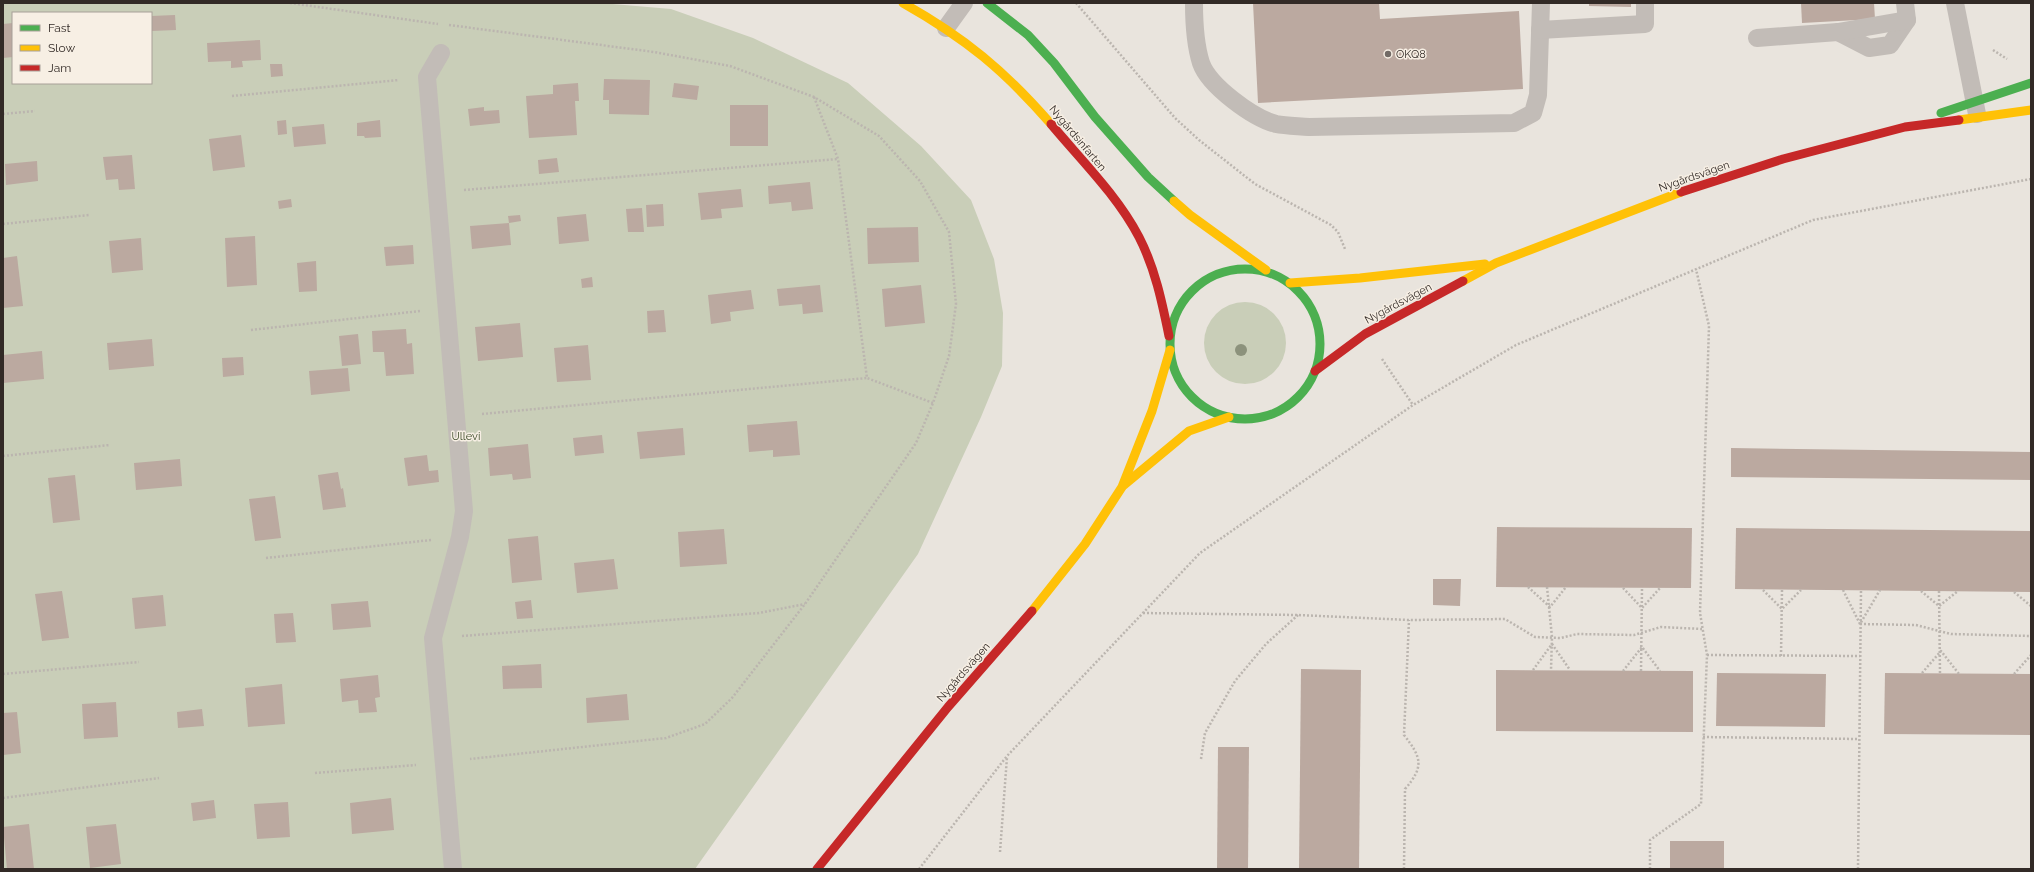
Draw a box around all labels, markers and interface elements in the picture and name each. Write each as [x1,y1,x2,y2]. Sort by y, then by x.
legend [12,12,152,84]
text: Fast [48,21,71,35]
text: Slow [48,41,75,55]
place label: OKQ8 [1396,48,1426,61]
marker: OKQ8 [1383,49,1393,59]
text: Jam [48,61,71,75]
street label: Nygårdsinfarten [1046,103,1109,174]
street label: Nygårdsvägen [1657,158,1731,195]
street label: Nygårdsvägen [1362,280,1434,327]
park label: Ullevi [452,430,480,443]
street label: Nygårdsvägen [934,640,993,705]

